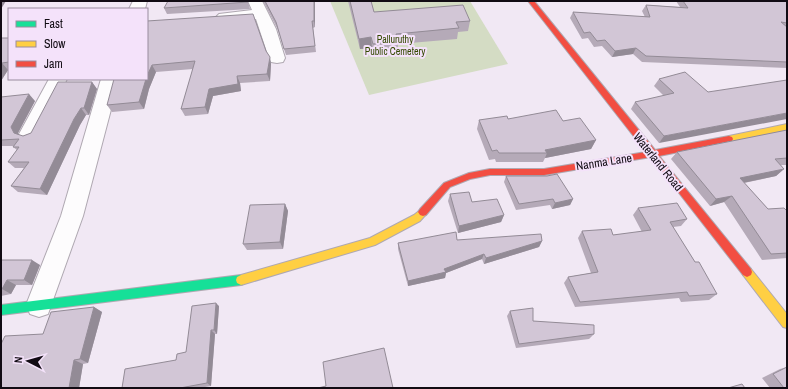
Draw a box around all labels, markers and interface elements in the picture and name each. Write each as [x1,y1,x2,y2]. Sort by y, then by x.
legend [8,8,148,80]
text: Fast [44,16,63,32]
park label: Palluruthy Public Cemetery [365,33,426,58]
text: Slow [44,36,66,52]
text: Jam [44,56,63,72]
street label: Waterland Road [630,129,686,195]
street label: Nanma Lane [575,150,633,174]
north arrow [8,341,48,381]
text: N [11,356,25,364]

